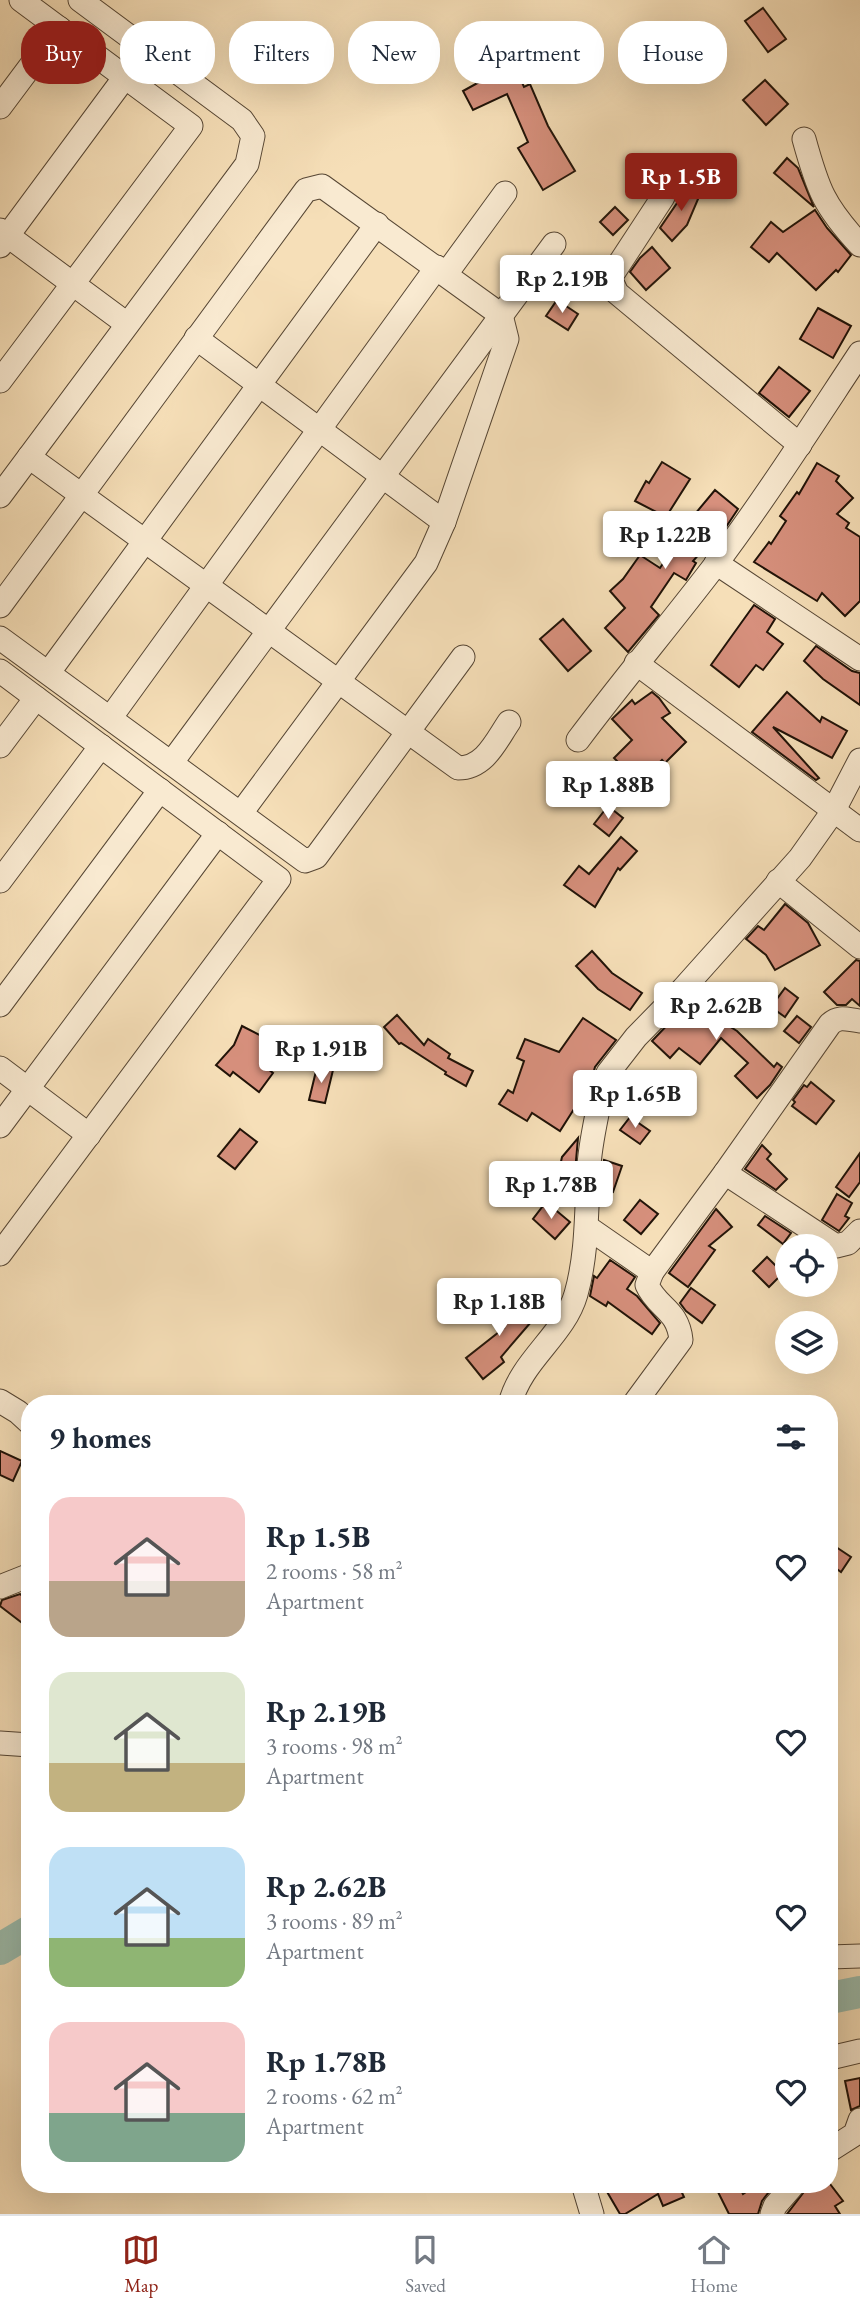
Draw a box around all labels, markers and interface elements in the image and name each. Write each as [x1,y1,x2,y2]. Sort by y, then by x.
chip: Buy [21,21,106,84]
chip: Rent [120,21,215,84]
chip: Filters [229,21,334,84]
chip: New [348,21,440,84]
chip: Apartment [454,21,604,84]
chip: House [618,21,727,84]
pin: Rp 1.5B [616,154,746,213]
text: Rp 1.5B [641,161,721,191]
pin: Rp 2.19B [490,256,634,315]
text: Rp 2.19B [516,263,608,293]
pin: Rp 1.22B [593,512,737,571]
text: Rp 1.22B [619,519,711,549]
pin: Rp 1.88B [536,762,680,821]
text: Rp 1.88B [562,769,654,799]
pin: Rp 2.62B [644,982,788,1042]
text: Rp 2.62B [670,990,762,1020]
pin: Rp 1.91B [249,1026,393,1085]
text: Rp 1.91B [275,1033,367,1063]
pin: Rp 1.65B [563,1070,707,1130]
text: Rp 1.65B [589,1078,681,1108]
pin: Rp 1.78B [479,1162,623,1221]
text: Rp 1.78B [505,1169,597,1199]
map controls [775,1234,838,1374]
button: locate [775,1234,838,1297]
pin: Rp 1.18B [427,1278,571,1338]
text: Rp 1.18B [453,1286,545,1316]
button: layers [775,1311,838,1374]
text: 9 homes [49,1418,151,1457]
icon: filters [772,1418,810,1456]
text: Rp 1.5B [266,1517,370,1556]
icon: home [105,1525,189,1609]
icon: heart [772,1548,810,1586]
text: 2 rooms · 58 m² [266,1556,403,1586]
text: Apartment [266,1586,364,1616]
text: Rp 2.19B [266,1692,386,1731]
icon: home [105,1700,189,1784]
icon: heart [772,1723,810,1761]
text: 3 rooms · 98 m² [266,1731,403,1761]
text: Apartment [266,1761,364,1791]
text: Rp 2.62B [266,1867,386,1906]
icon: home [105,1875,189,1959]
icon: heart [772,1898,810,1936]
text: 3 rooms · 89 m² [266,1906,403,1936]
text: Apartment [266,1936,364,1966]
text: Rp 1.78B [266,2042,386,2081]
icon: home [105,2050,189,2134]
icon: heart [772,2073,810,2111]
text: 2 rooms · 62 m² [266,2081,403,2111]
text: Apartment [266,2111,364,2141]
tab: Map [122,2231,160,2298]
tab: Saved [405,2231,446,2298]
tab: Home [691,2231,738,2298]

